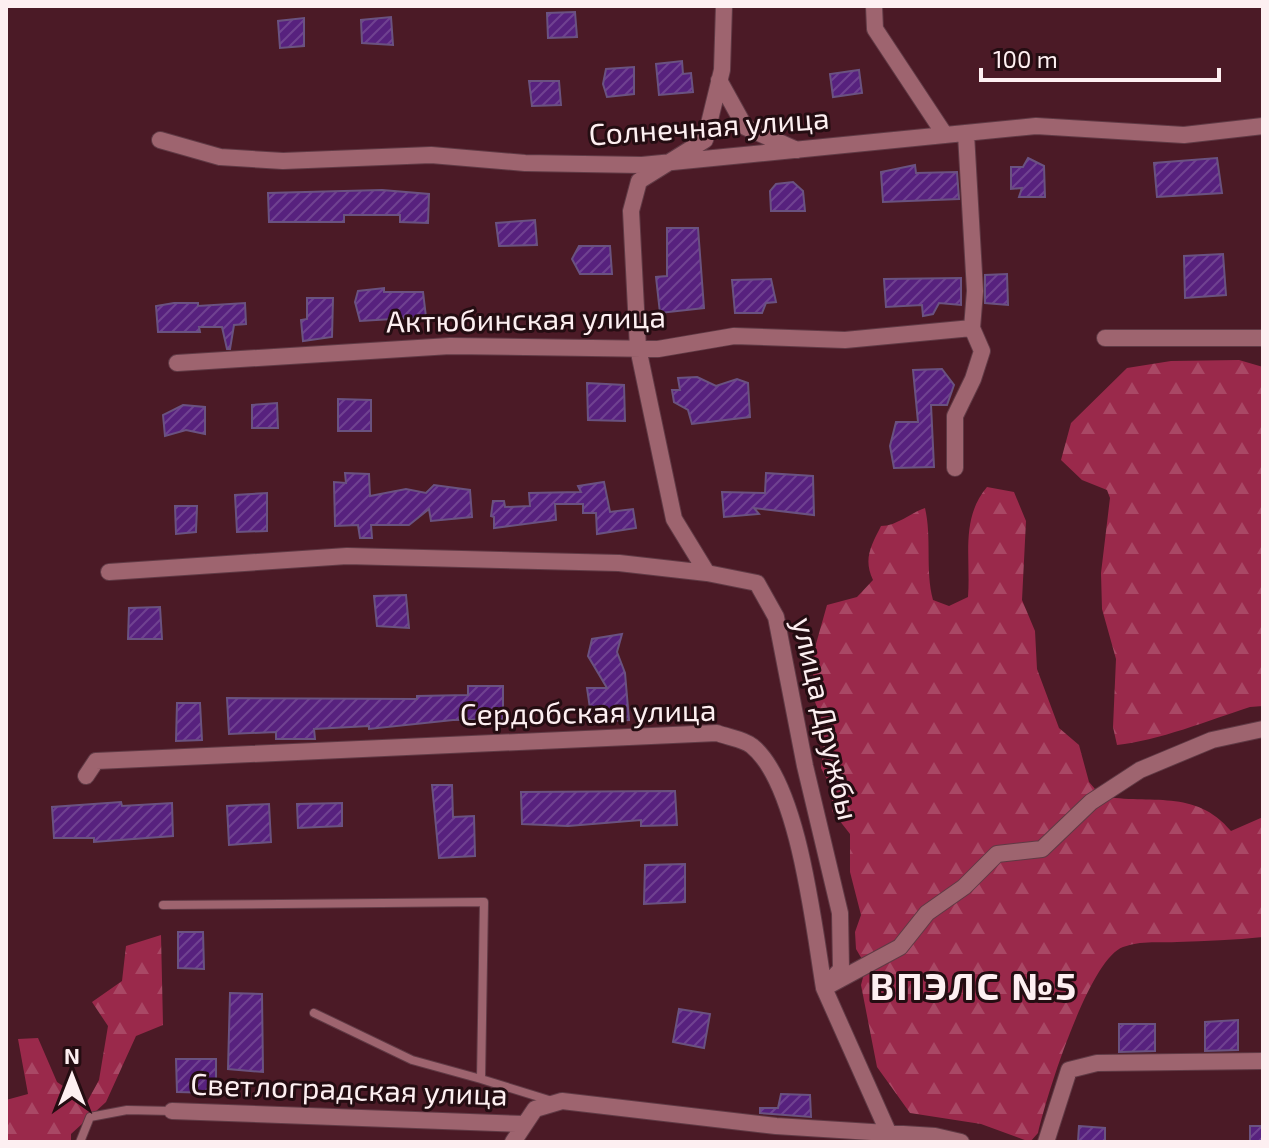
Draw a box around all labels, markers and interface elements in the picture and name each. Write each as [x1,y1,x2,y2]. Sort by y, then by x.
scale bar [981,32,1219,82]
text: 100 m [993,44,1058,73]
street label: Солнечная улица [587,99,830,152]
street label: Актюбинская улица [386,298,666,339]
street label: улица Дружбы [785,614,868,824]
street label: Сердобская улица [459,691,717,732]
district label: ВПЭЛС №5 [870,962,1078,1008]
north arrow [32,1036,112,1116]
text: N [64,1042,80,1068]
street label: Светлоградская улица [190,1064,508,1113]

